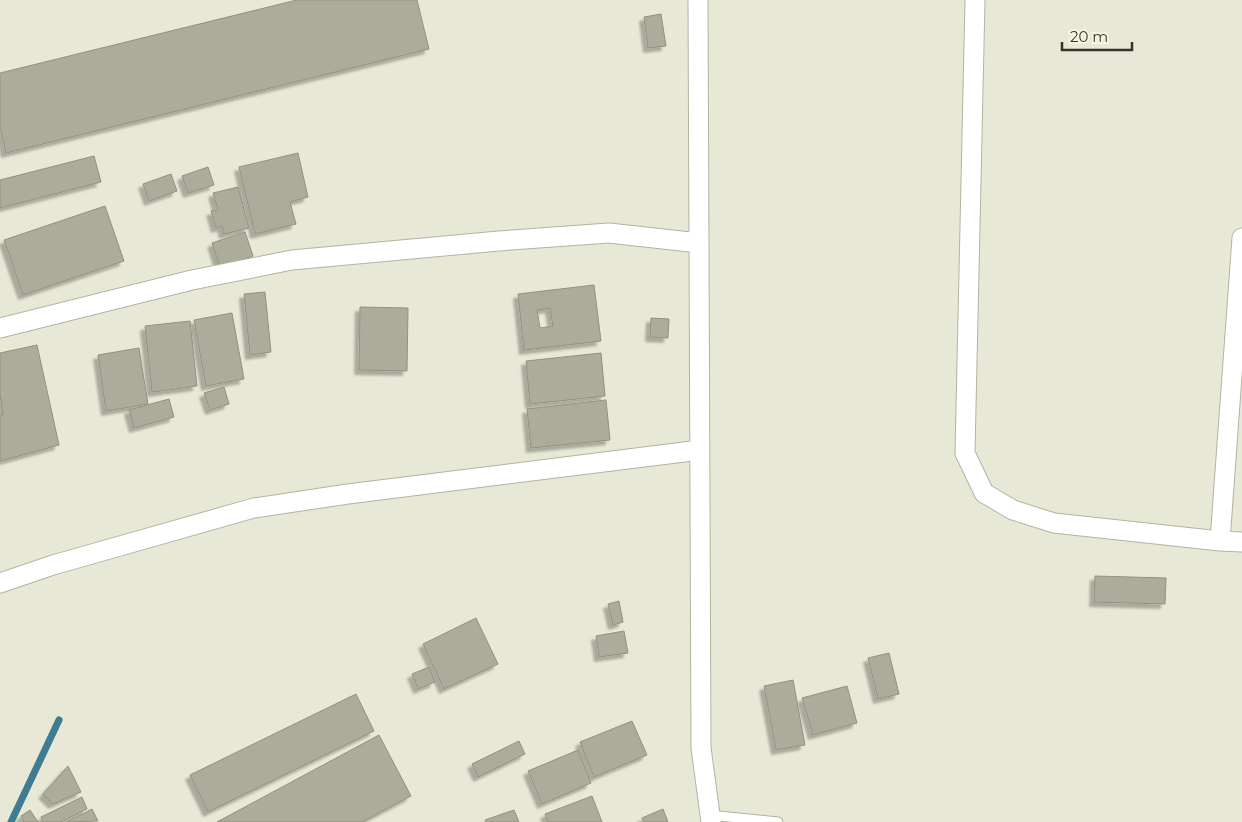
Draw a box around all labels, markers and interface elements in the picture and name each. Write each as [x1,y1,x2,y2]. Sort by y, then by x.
scale bar [1062,20,1132,52]
text: 20 m [1070,27,1108,46]

